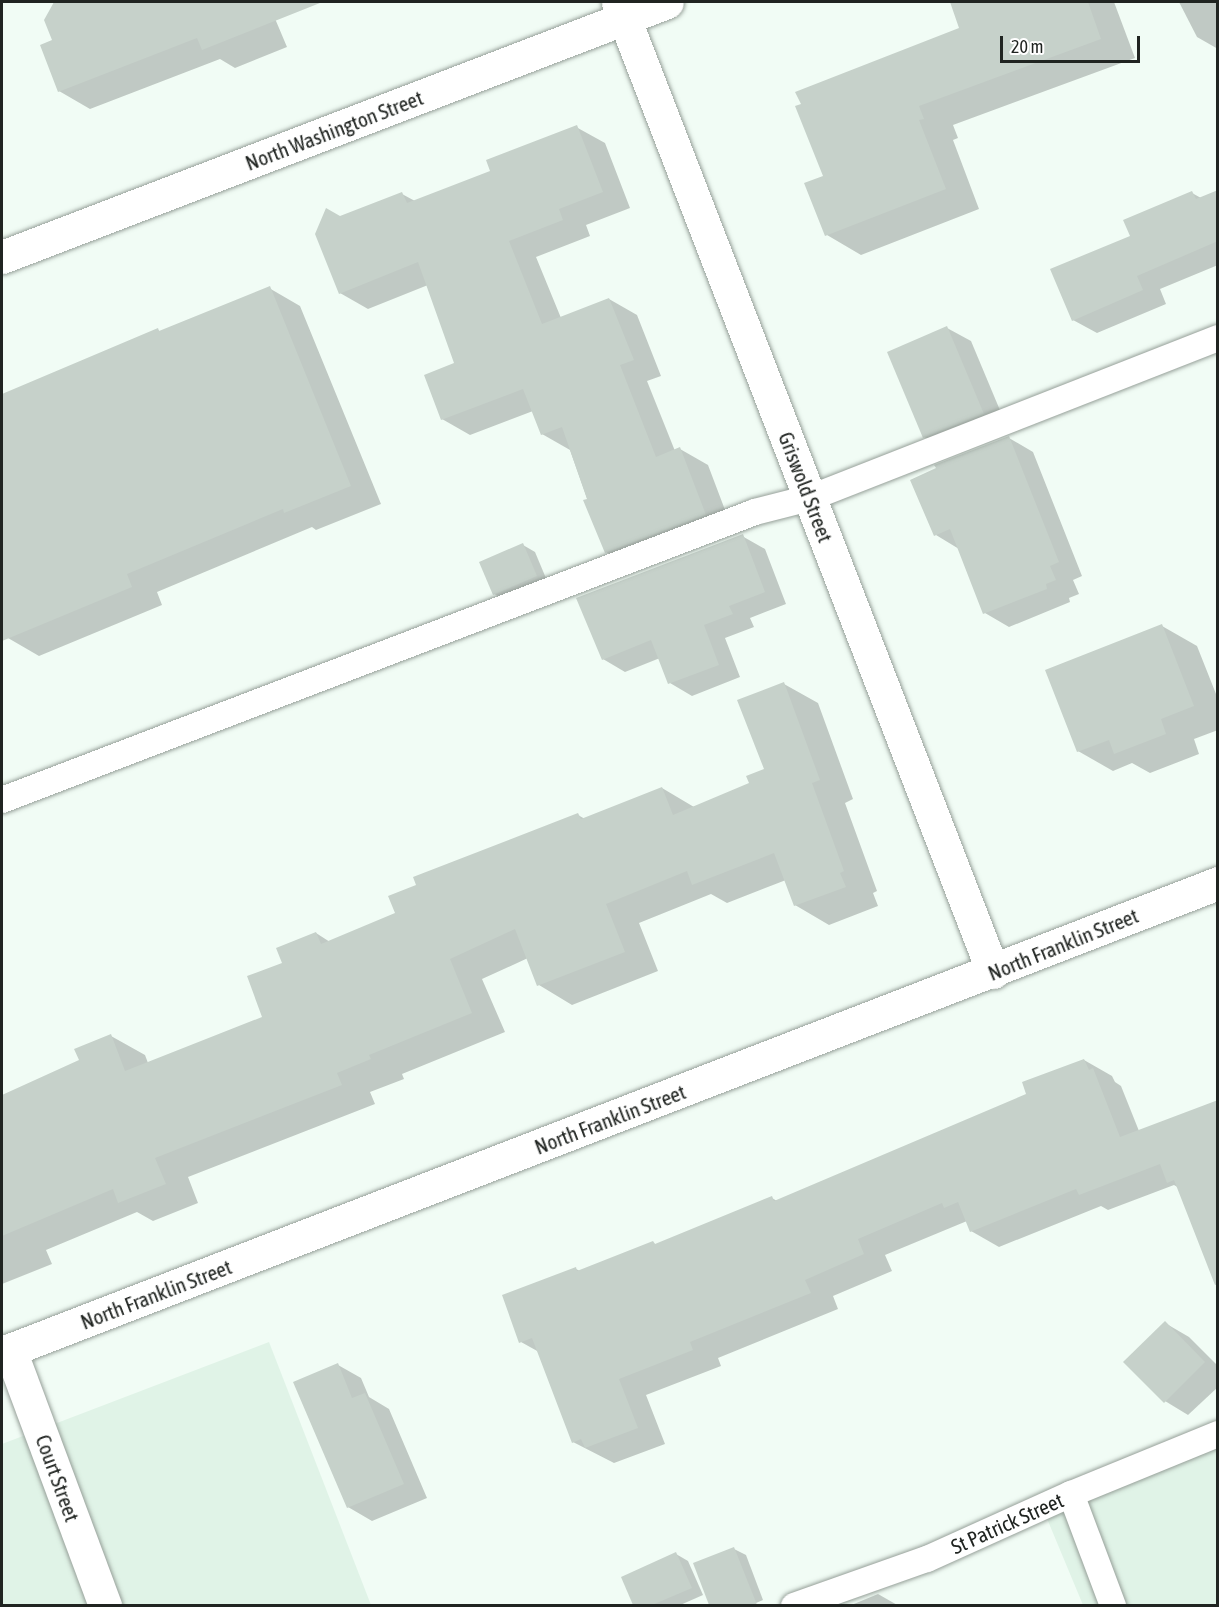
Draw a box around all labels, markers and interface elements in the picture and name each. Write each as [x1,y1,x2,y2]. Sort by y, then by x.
scale bar [1003,24,1142,62]
text: 20 m [1011,36,1043,57]
street label: North Washington Street [242,85,426,175]
street label: Griswold Street [773,428,839,546]
street label: North Franklin Street [984,902,1142,986]
street label: North Franklin Street [531,1079,689,1159]
street label: North Franklin Street [77,1254,235,1334]
street label: Court Street [31,1431,85,1525]
street label: St Patrick Street [947,1487,1067,1559]

